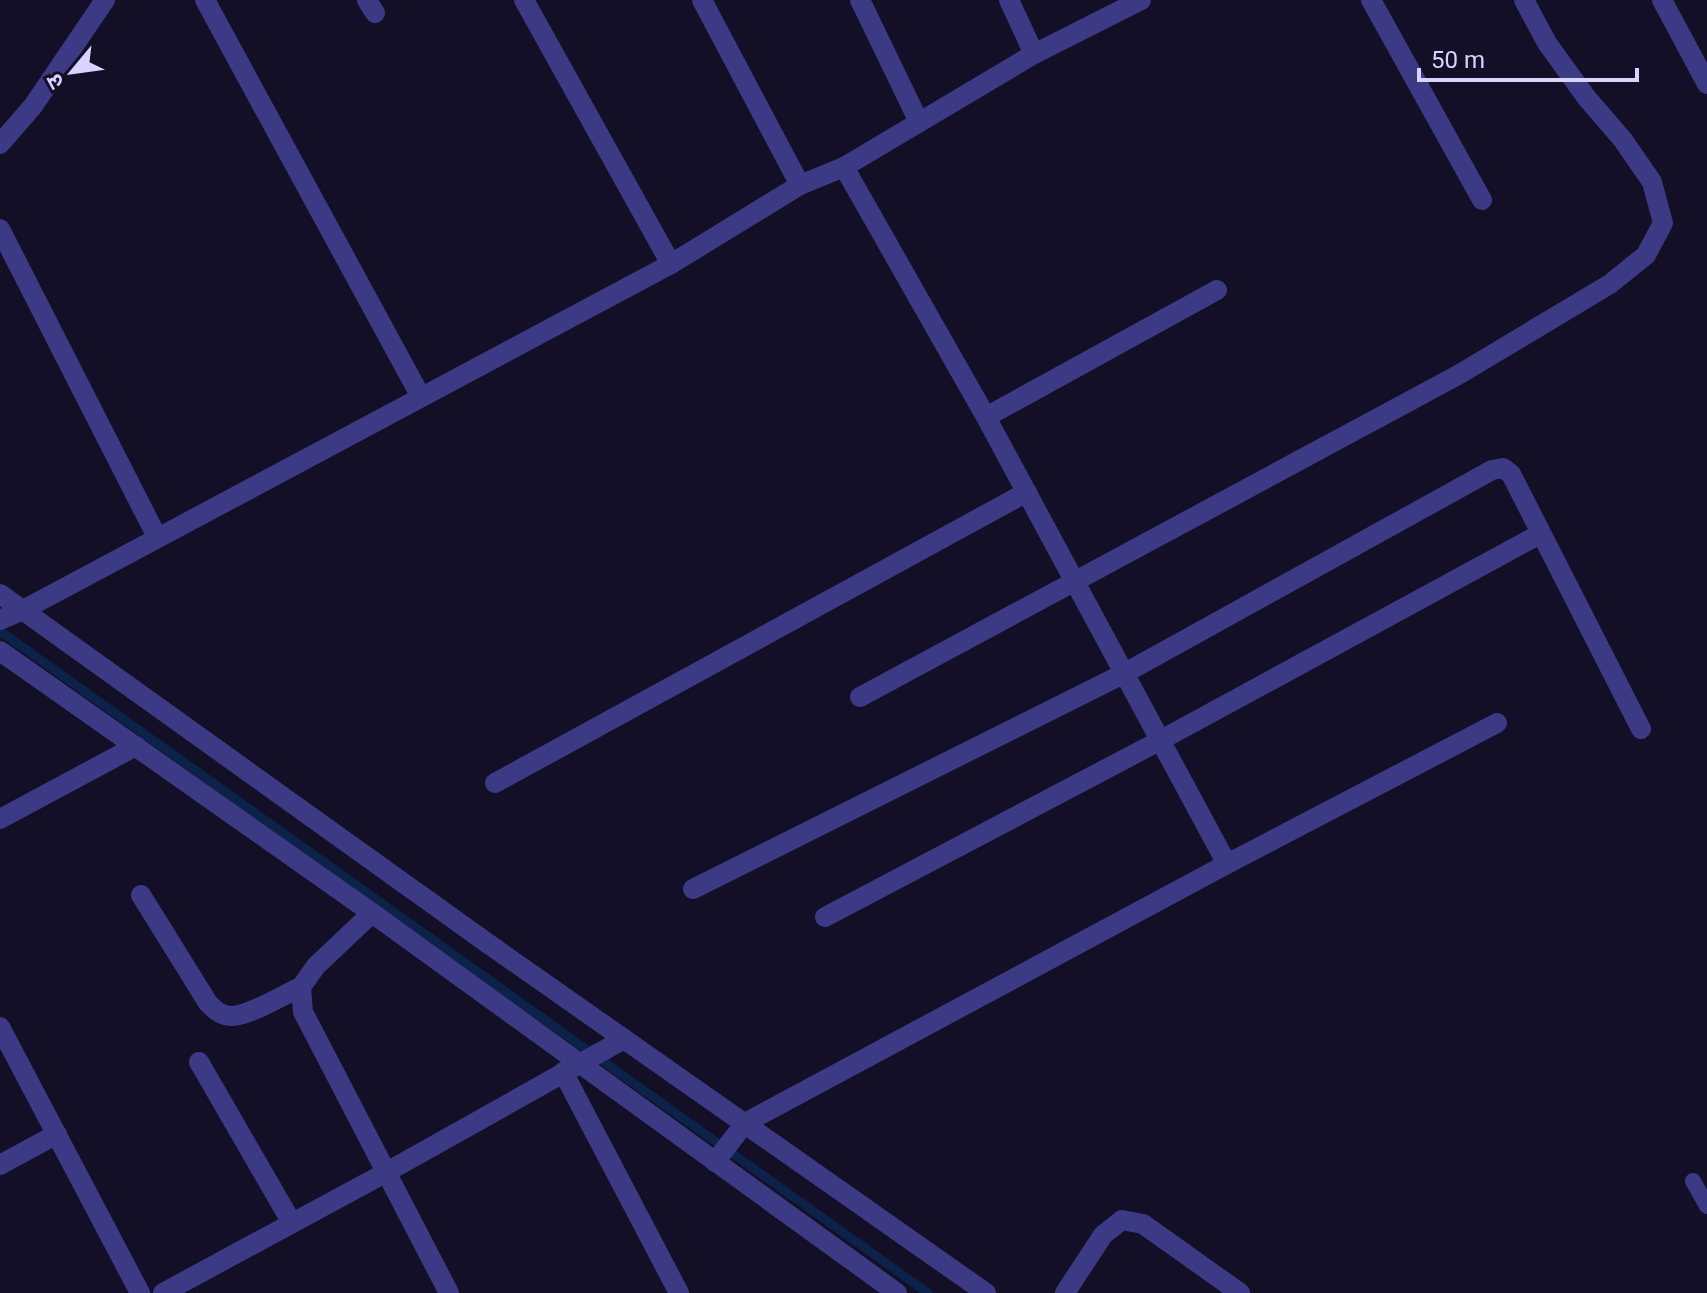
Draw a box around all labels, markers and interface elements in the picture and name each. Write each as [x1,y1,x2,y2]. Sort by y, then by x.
north arrow [32,32,112,112]
scale bar [1419,32,1637,82]
text: 50 m [1431,46,1485,74]
text: उ [40,69,69,93]

